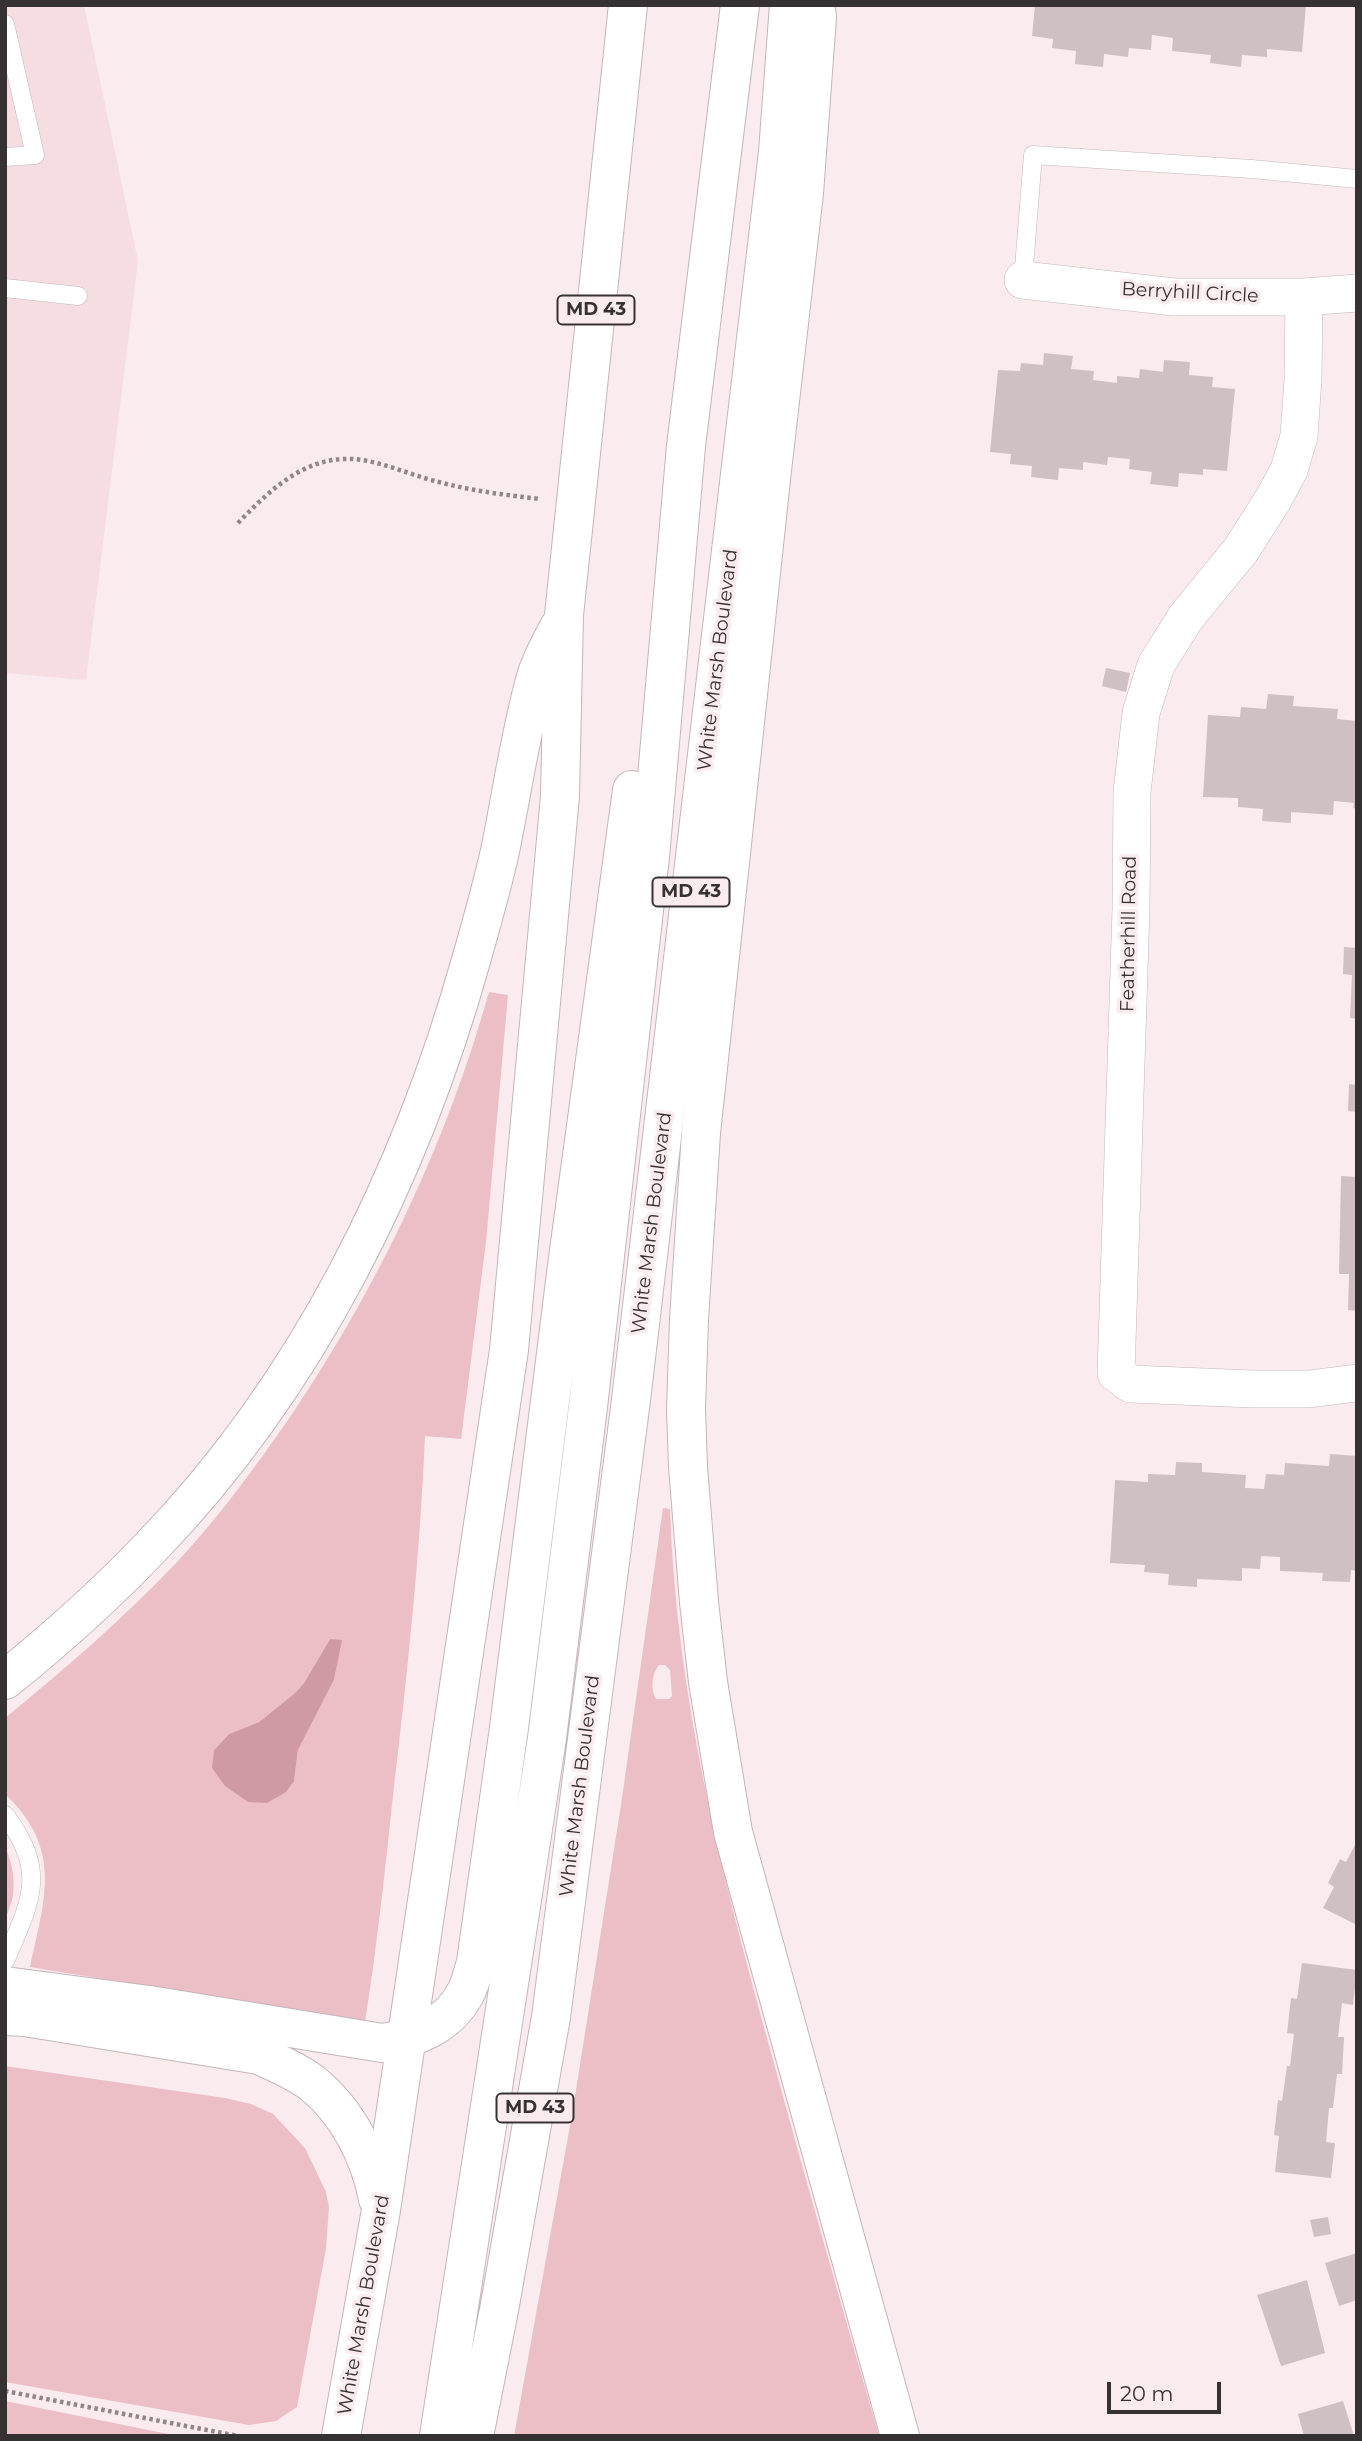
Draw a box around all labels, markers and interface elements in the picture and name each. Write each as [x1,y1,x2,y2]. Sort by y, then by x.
street label: Berryhill Circle [1121,278,1259,308]
road number: MD 43 [558,296,634,324]
street label: White Marsh Boulevard [693,548,743,772]
street label: Featherhill Road [1116,856,1142,1012]
road number: MD 43 [652,878,730,906]
street label: White Marsh Boulevard [627,1111,677,1335]
street label: White Marsh Boulevard [555,1674,605,1898]
road number: MD 43 [496,2094,574,2122]
street label: White Marsh Boulevard [333,2193,395,2417]
scale bar [1110,2368,1224,2412]
text: 20 m [1120,2381,1174,2406]

